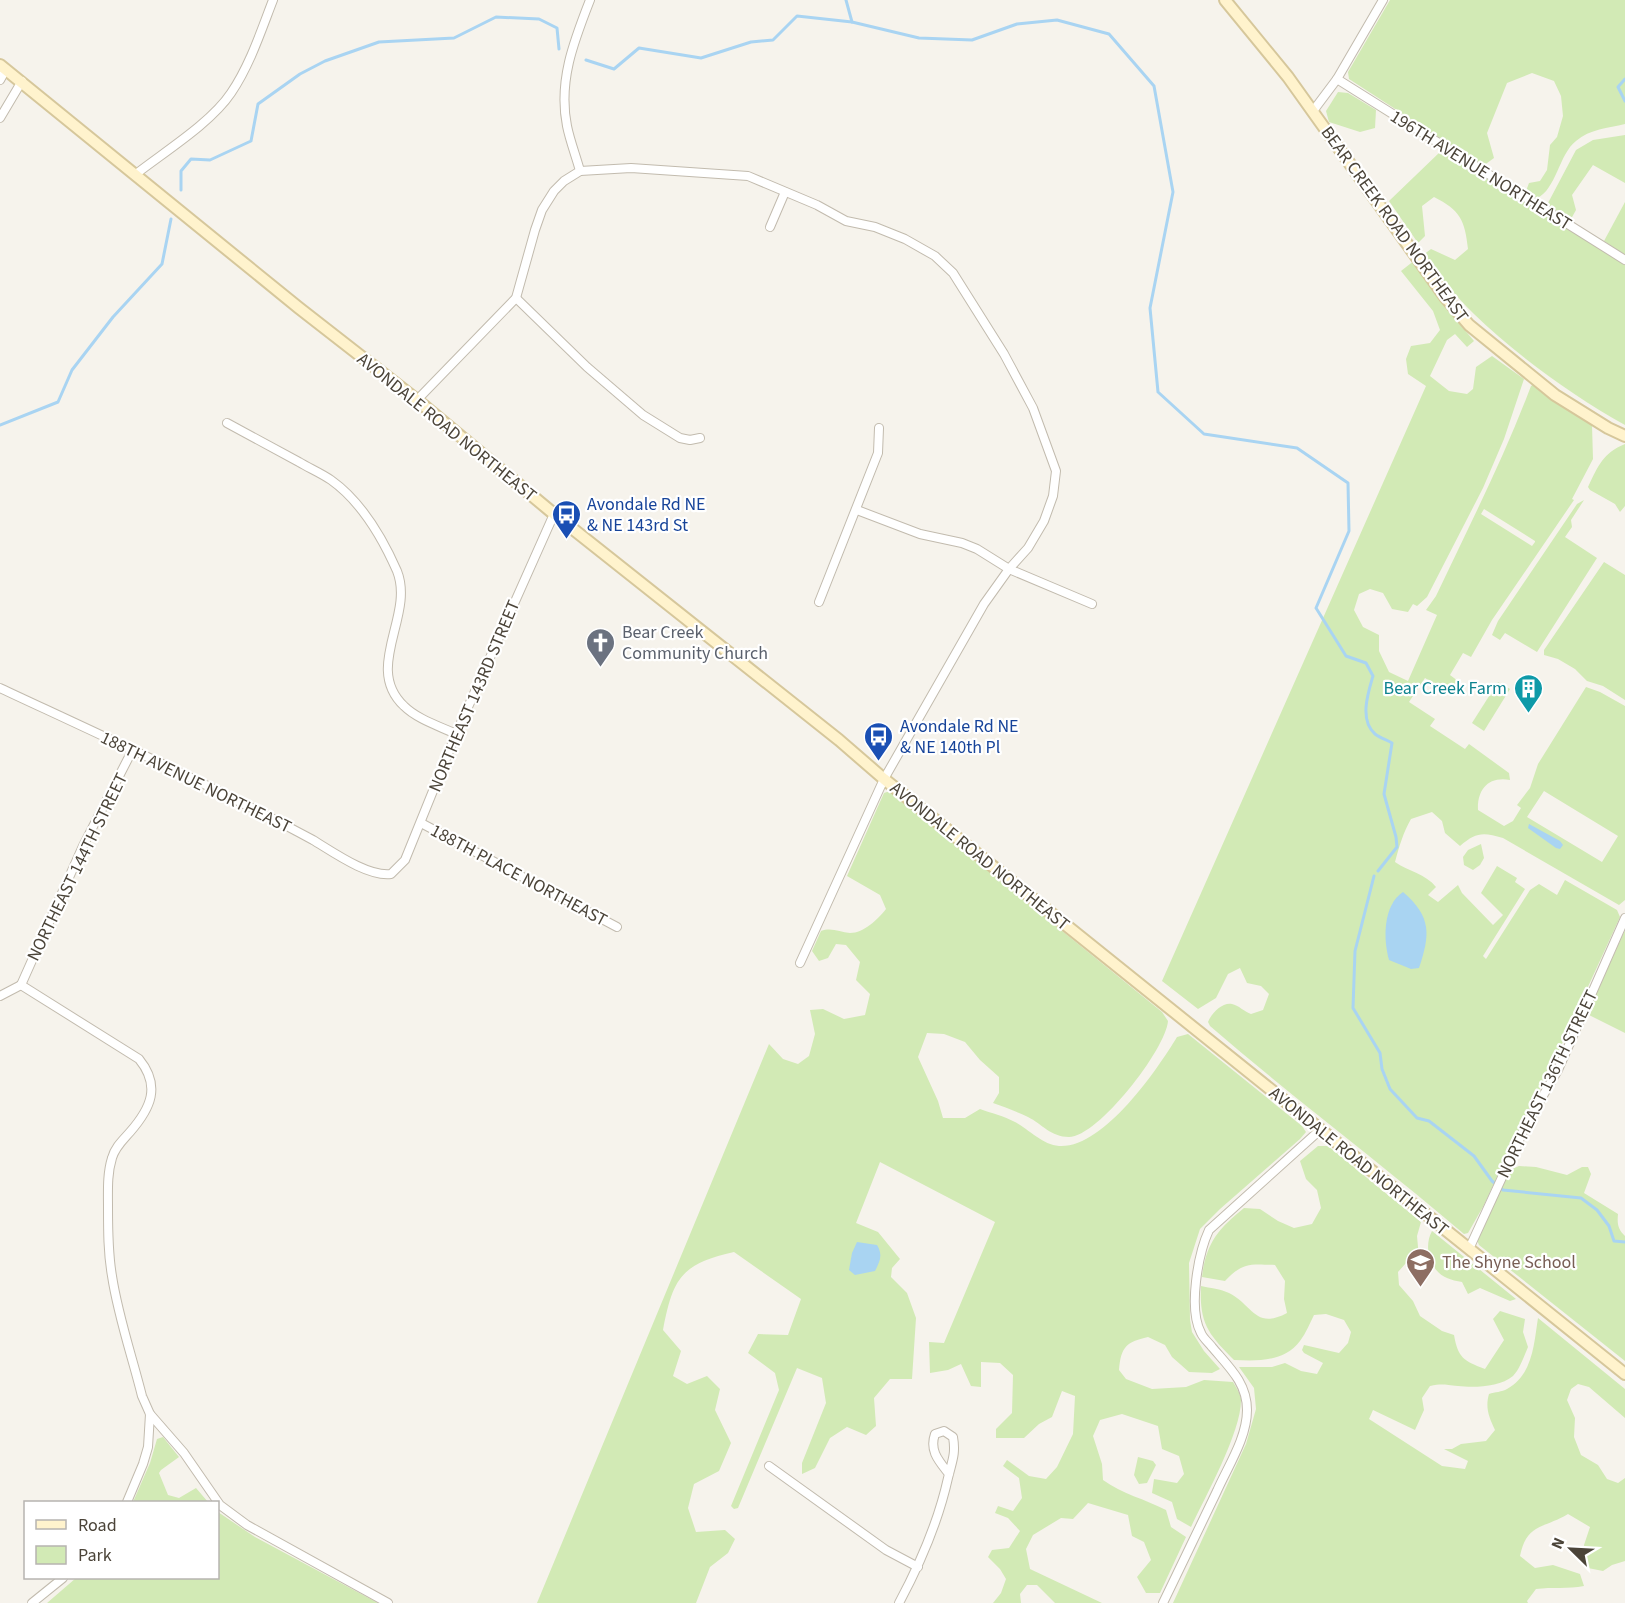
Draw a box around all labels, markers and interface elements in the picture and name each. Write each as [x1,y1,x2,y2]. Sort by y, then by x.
street label: 196TH AVENUE NORTHEAST [1385,104,1577,237]
street label: BEAR CREEK ROAD NORTHEAST [1315,121,1475,328]
street label: AVONDALE ROAD NORTHEAST [352,347,542,508]
place label: Avondale Rd NE & NE 143rd St [587,492,706,538]
bus stop icon: Avondale Rd NE & NE 143rd St [550,498,582,540]
street label: NORTHEAST 143RD STREET [423,596,526,796]
place label: Bear Creek Community Church [622,620,768,666]
church icon: Bear Creek Community Church [585,626,617,668]
building icon: Bear Creek Farm [1512,672,1544,714]
place label: Bear Creek Farm [1384,676,1507,701]
place label: Avondale Rd NE & NE 140th Pl [900,714,1019,760]
bus stop icon: Avondale Rd NE & NE 140th Pl [863,720,895,762]
street label: 188TH AVENUE NORTHEAST [96,725,296,840]
street label: NORTHEAST 144TH STREET [21,769,134,965]
street label: AVONDALE ROAD NORTHEAST [885,776,1075,937]
street label: 188TH PLACE NORTHEAST [426,818,612,933]
street label: NORTHEAST 136TH STREET [1491,986,1604,1182]
street label: AVONDALE ROAD NORTHEAST [1264,1081,1454,1242]
school or university icon: The Shyne School [1405,1246,1437,1288]
place label: The Shyne School [1442,1250,1576,1275]
legend [24,1501,219,1579]
text: Road [78,1513,117,1538]
north arrow [1541,1519,1601,1579]
text: N [1546,1534,1570,1553]
text: Park [78,1543,112,1568]

